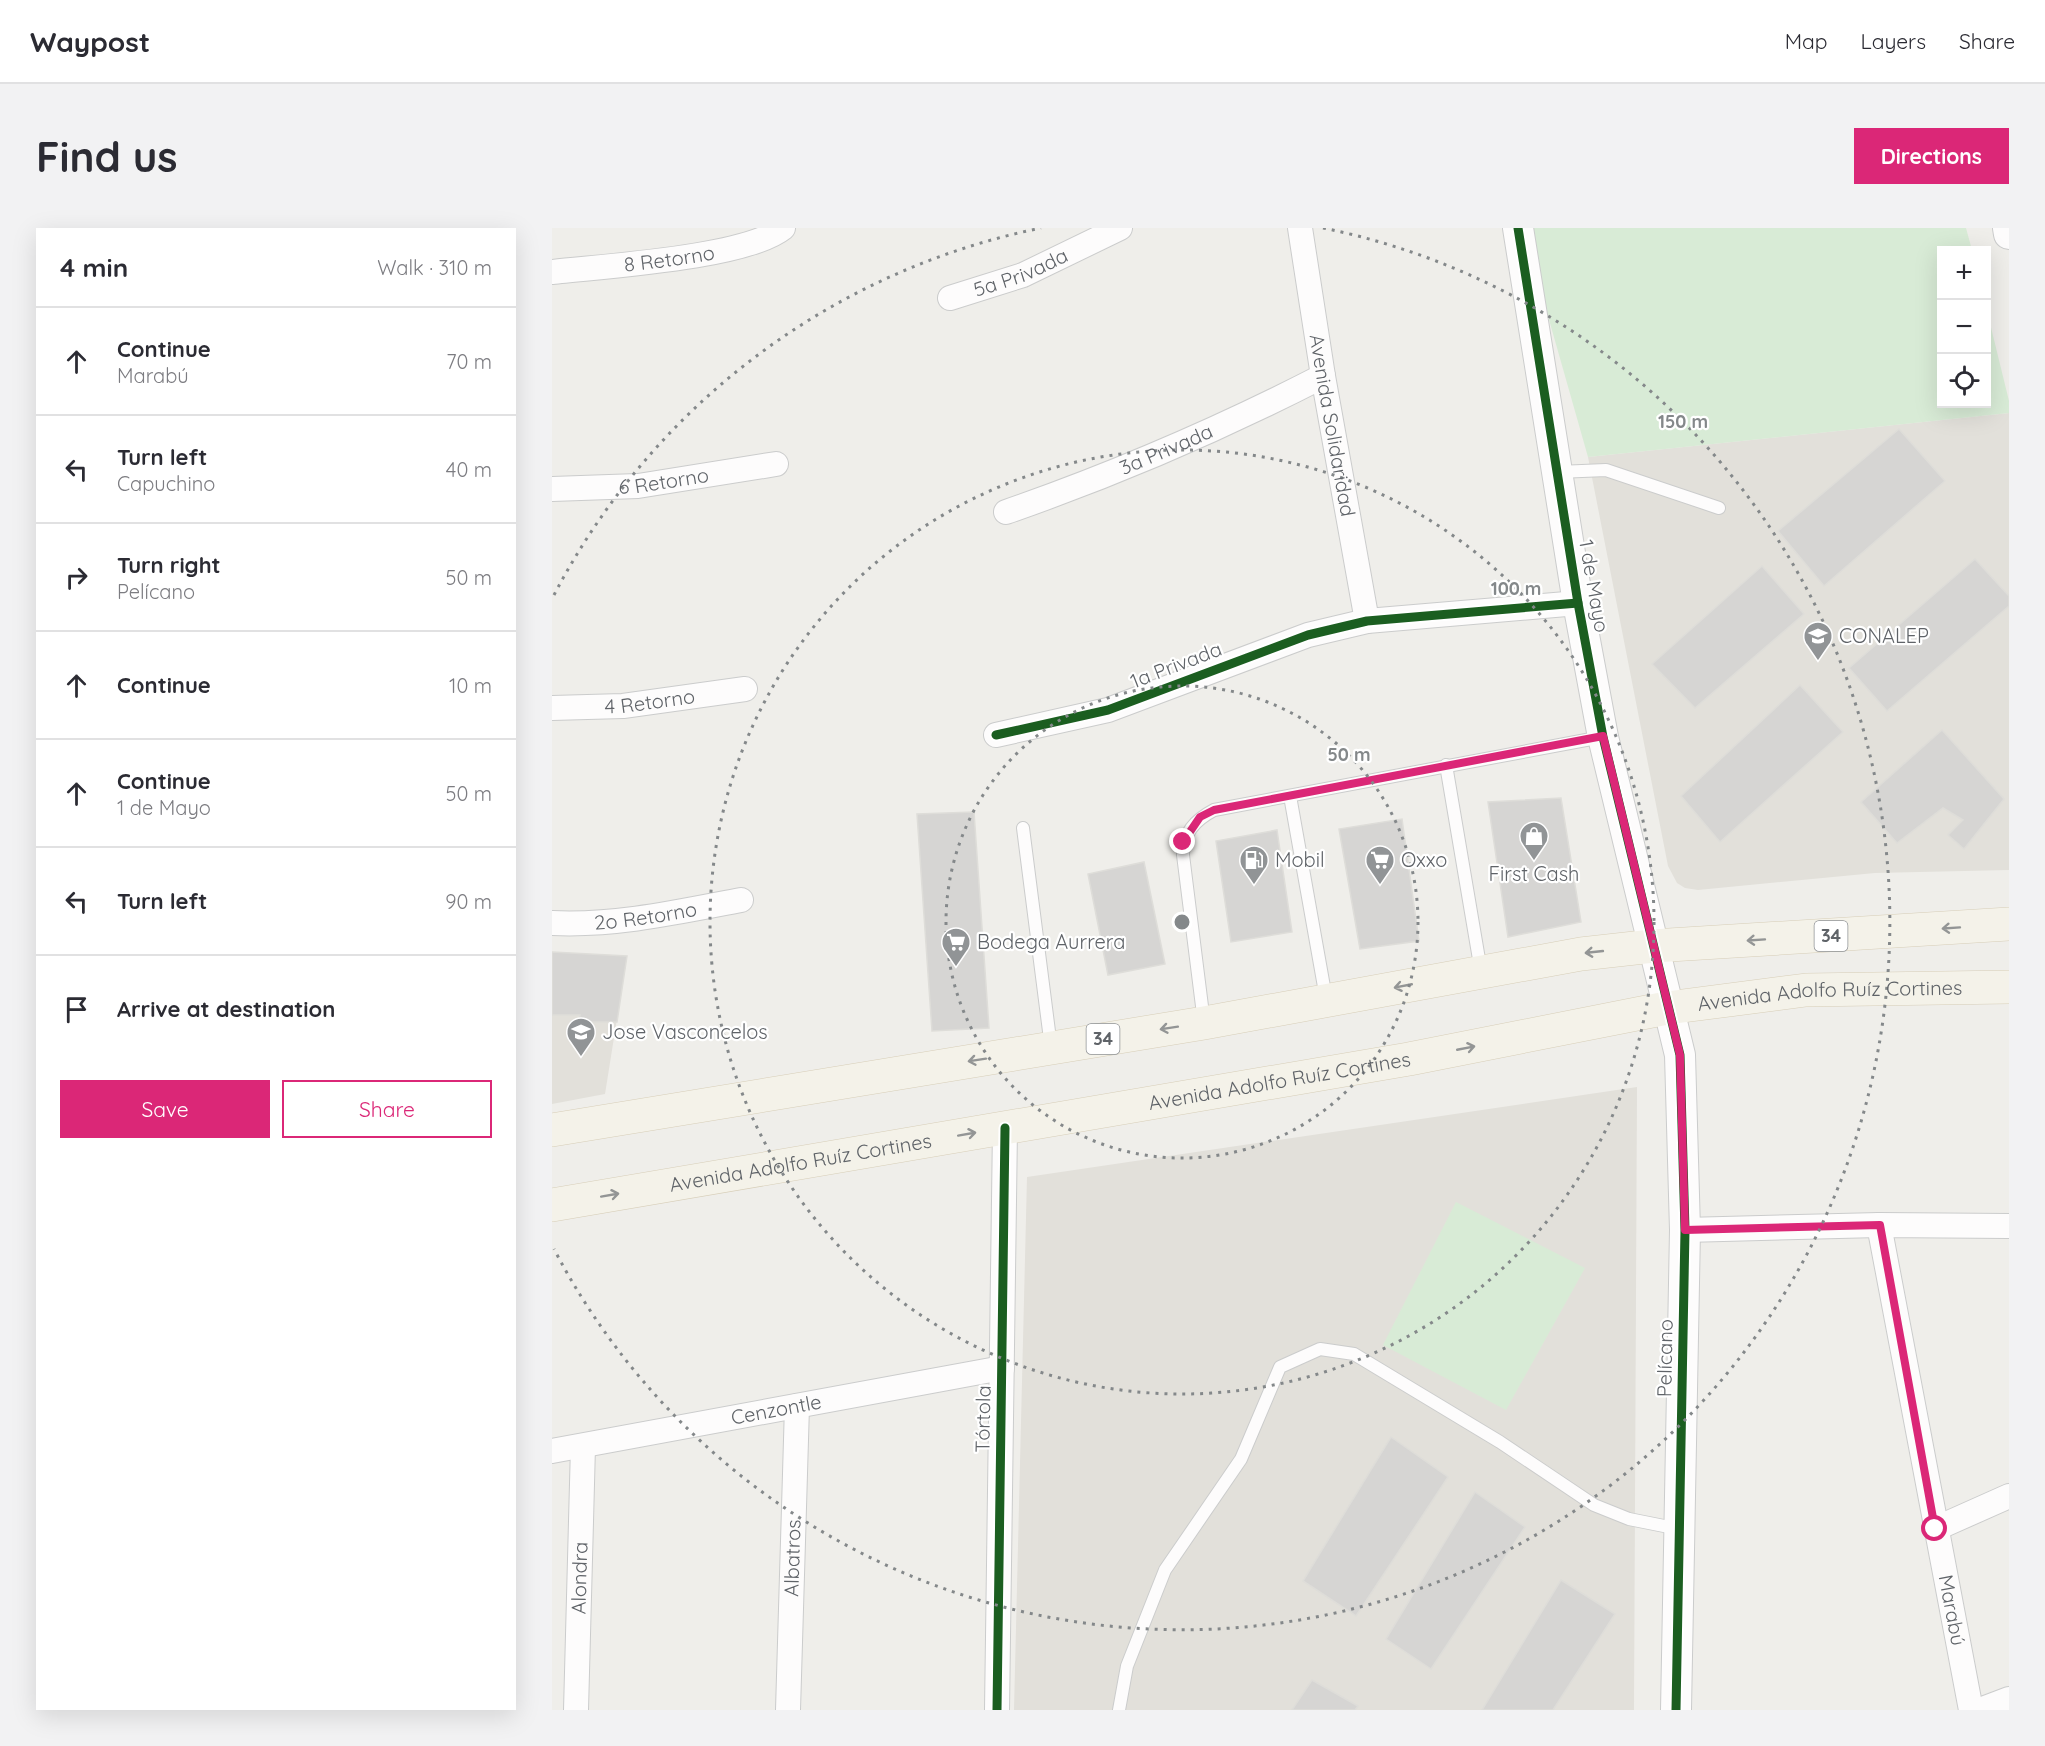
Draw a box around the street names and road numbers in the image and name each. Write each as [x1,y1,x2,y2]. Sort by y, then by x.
street label: 8 Retorno [623,239,716,277]
street label: 5a Privada [970,242,1072,302]
street label: Avenida Solidaridad [1305,332,1361,518]
street label: 3a Privada [1116,418,1216,480]
street label: 6 Retorno [618,462,710,499]
street label: 1 de Mayo [1574,538,1615,634]
street label: 1a Privada [1127,636,1225,693]
street label: 4 Retorno [604,683,696,719]
street label: 2o Retorno [593,896,699,935]
road number: 34 [1814,921,1848,951]
street label: Avenida Adolfo Ruíz Cortines [1696,975,1962,1016]
road number: 34 [1086,1024,1120,1054]
street label: Avenida Adolfo Ruíz Cortines [1146,1046,1412,1115]
street label: Avenida Adolfo Ruíz Cortines [667,1128,933,1197]
street label: Pelícano [1651,1319,1678,1397]
street label: Tórtola [969,1385,996,1453]
street label: Cenzontle [729,1389,823,1430]
street label: Albatros [778,1519,806,1597]
street label: Alondra [566,1541,592,1615]
street label: Marabú [1934,1572,1972,1648]

